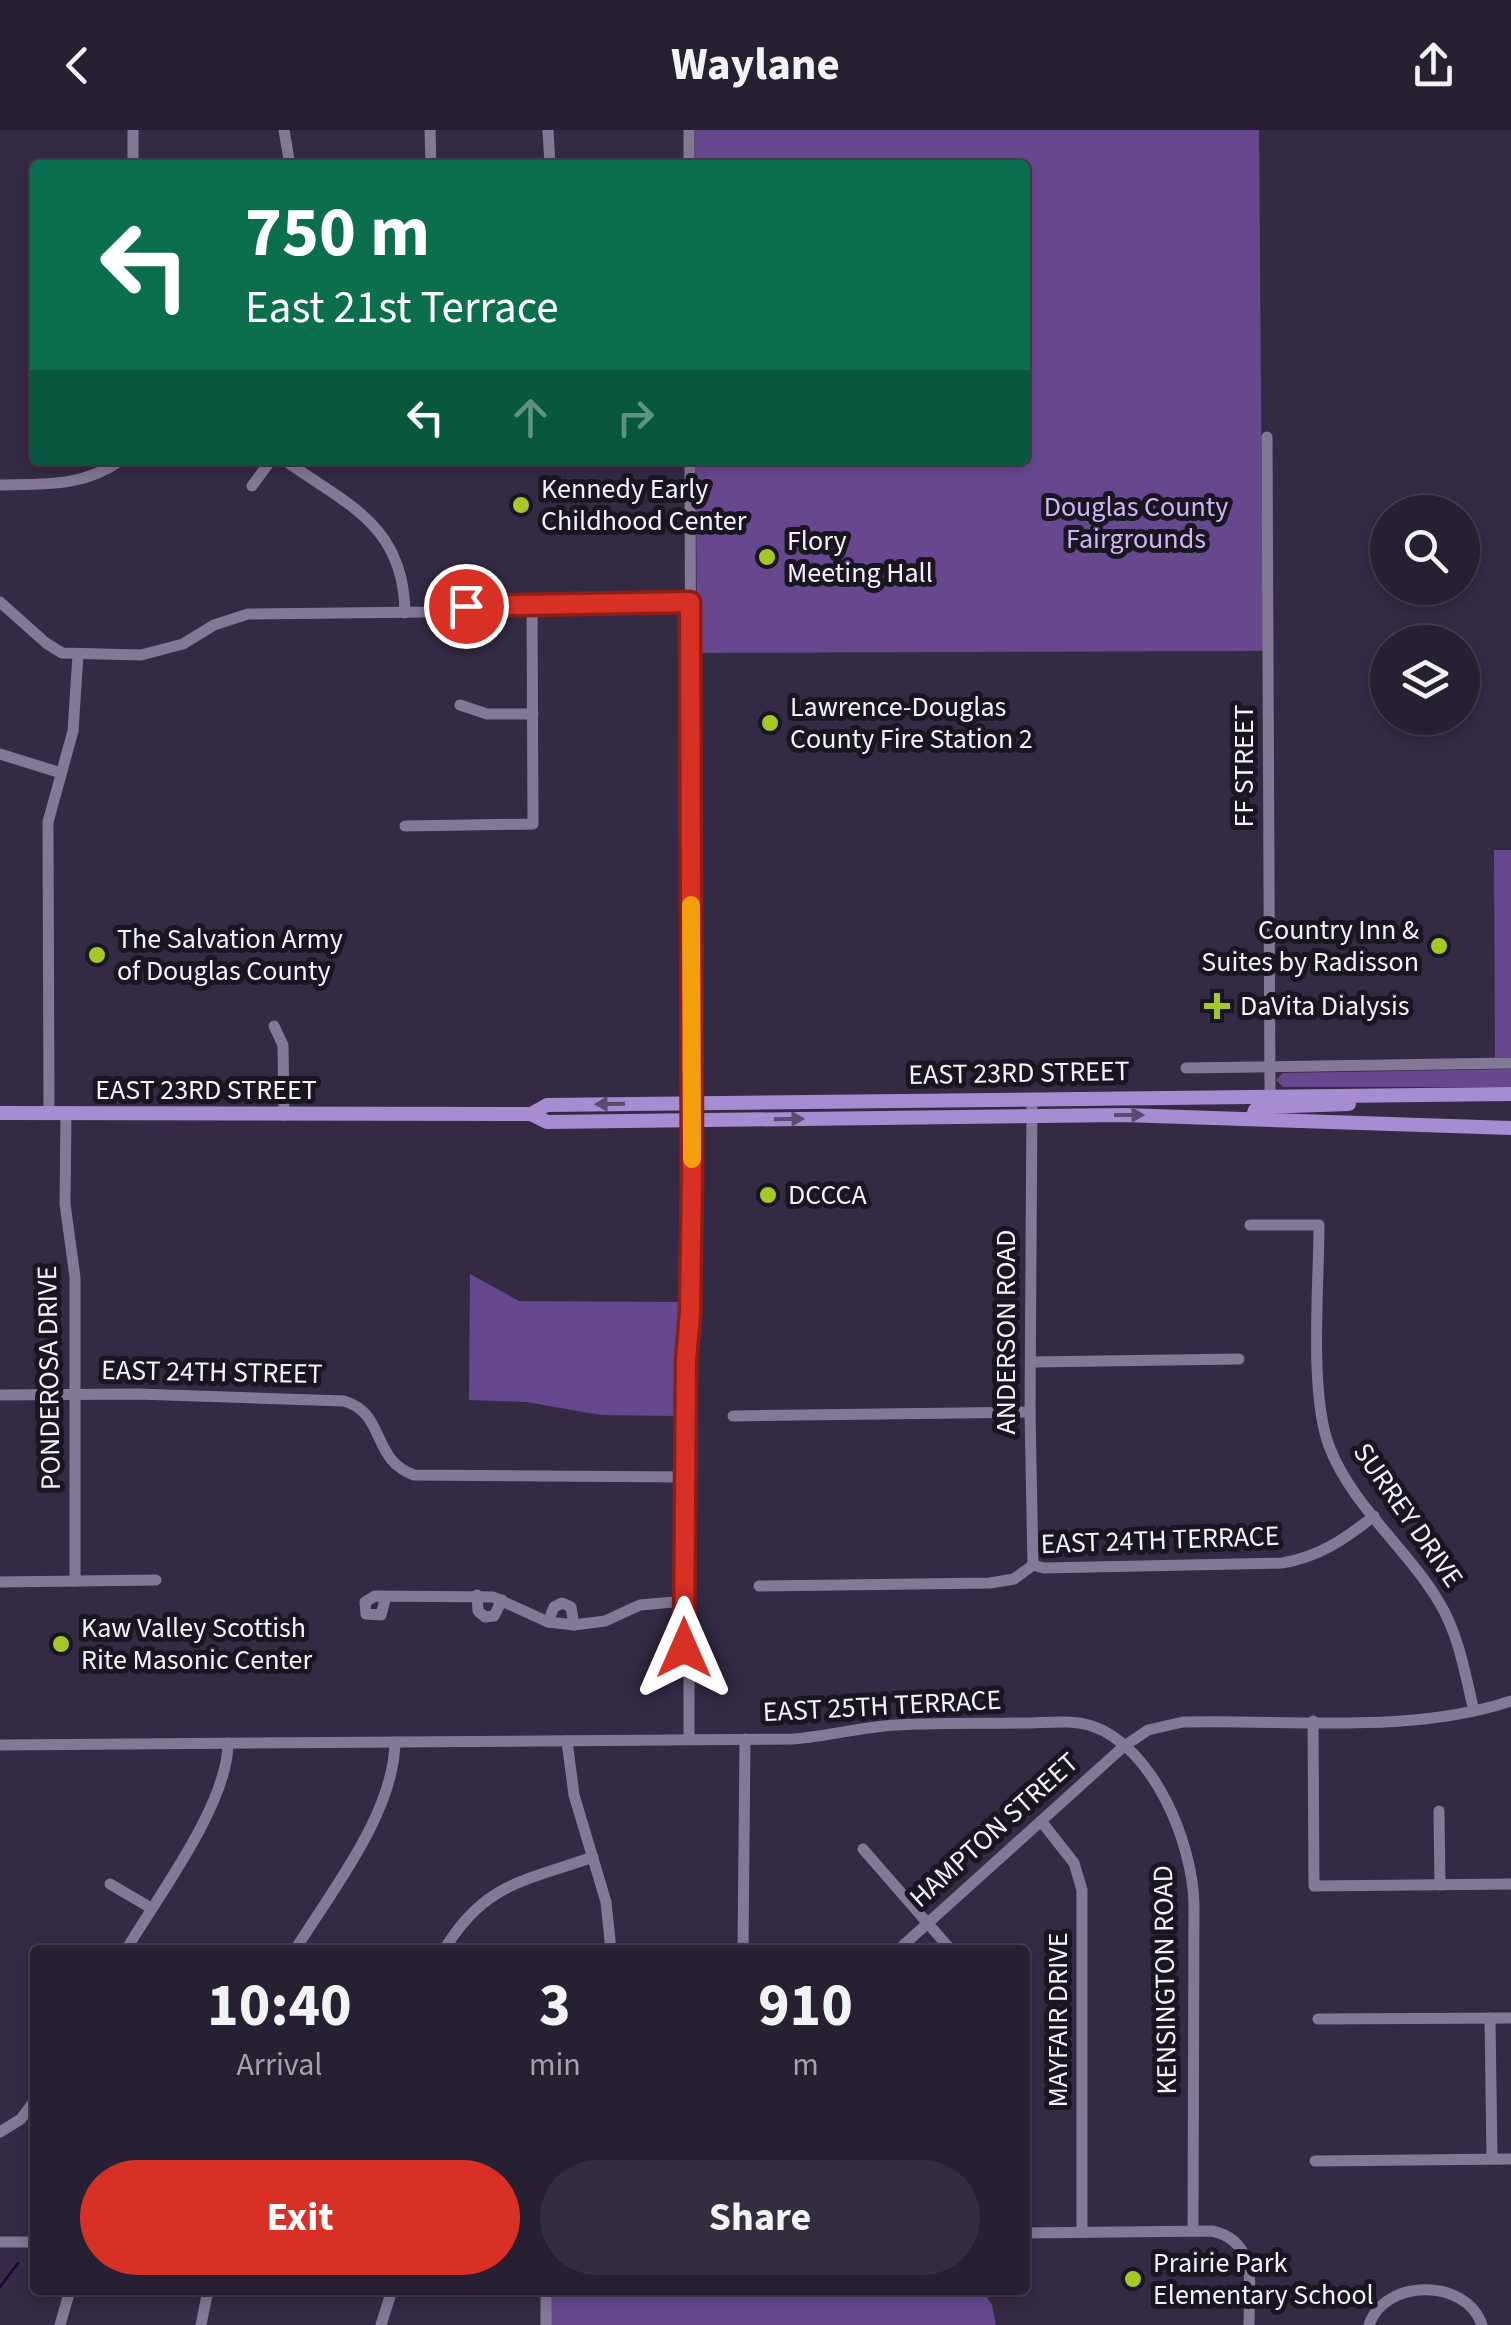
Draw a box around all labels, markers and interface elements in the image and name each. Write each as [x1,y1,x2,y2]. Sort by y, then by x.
text: Waylane [671,33,840,97]
icon: back [50,38,105,93]
icon: share [1406,38,1461,93]
text: 750 m [245,183,430,283]
icon: left [80,200,210,330]
text: East 21st Terrace [245,276,559,340]
icon: left [398,390,453,445]
icon: ahead [503,390,558,445]
icon: right [608,390,663,445]
place label: Kennedy Early Childhood Center [541,469,747,541]
park label: Douglas County Fairgrounds [1044,487,1228,559]
marker: Kennedy Early Childhood Center [510,494,532,516]
map controls [1370,495,1480,735]
button: search [1370,495,1480,605]
place label: Flory Meeting Hall [787,521,933,593]
marker: Flory Meeting Hall [756,546,778,568]
pin [424,564,509,649]
icon: arrive [439,579,494,634]
button: layers [1370,625,1480,735]
place label: Lawrence-Douglas County Fire Station 2 [790,687,1033,759]
street label: FF STREET [1224,704,1264,828]
marker: Lawrence-Douglas County Fire Station 2 [759,712,781,734]
place label: Country Inn & Suites by Radisson [1201,910,1419,982]
place label: The Salvation Army of Douglas County [117,919,343,991]
marker: Country Inn & Suites by Radisson [1428,935,1450,957]
marker: The Salvation Army of Douglas County [86,944,108,966]
place label: DaVita Dialysis [1240,986,1410,1026]
marker: DaVita Dialysis [1204,993,1230,1019]
street label: EAST 23RD STREET [908,1051,1130,1095]
street label: EAST 23RD STREET [95,1070,317,1110]
one-way arrow [594,1096,626,1112]
one-way arrow [1114,1107,1146,1123]
one-way arrow [774,1111,806,1127]
place label: DCCCA [788,1175,868,1215]
marker: DCCCA [757,1184,779,1206]
street label: ANDERSON ROAD [986,1230,1026,1434]
street label: PONDEROSA DRIVE [27,1265,71,1491]
street label: EAST 24TH STREET [101,1350,323,1394]
street label: SURREY DRIVE [1343,1435,1473,1595]
street label: EAST 24TH TERRACE [1040,1516,1280,1564]
position arrow [632,1596,736,1700]
place label: Kaw Valley Scottish Rite Masonic Center [81,1608,312,1680]
marker: Kaw Valley Scottish Rite Masonic Center [50,1633,72,1655]
street label: EAST 25TH TERRACE [762,1680,1002,1732]
street label: HAMPTON STREET [901,1743,1087,1917]
street label: KENSINGTON ROAD [1143,1865,1187,2095]
street label: MAYFAIR DRIVE [1038,1932,1078,2108]
text: 10:40 [207,1964,352,2049]
text: 3 [539,1964,571,2049]
text: 910 [758,1964,853,2049]
text: Arrival [236,2042,322,2088]
text: min [529,2042,581,2088]
text: m [792,2042,819,2088]
button: Exit [80,2160,520,2275]
button: Share [540,2160,980,2275]
place label: Prairie Park Elementary School [1153,2243,1374,2315]
marker: Prairie Park Elementary School [1122,2268,1144,2290]

